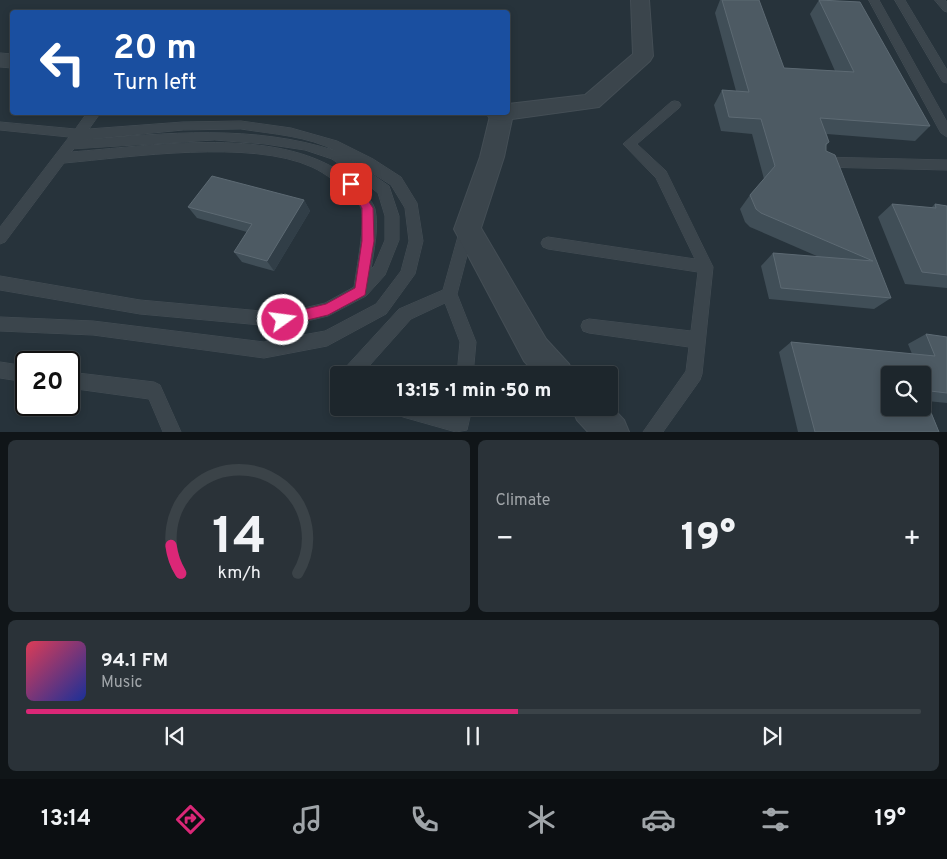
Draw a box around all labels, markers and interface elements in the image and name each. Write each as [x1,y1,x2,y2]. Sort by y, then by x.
text: 20 m [113,27,197,71]
icon: left [30,30,95,95]
text: Turn left [113,70,196,97]
pin [330,163,372,205]
icon: arrive [337,170,365,198]
position arrow [256,293,308,345]
speed limit sign: 20 [15,351,80,416]
map controls [881,366,931,416]
button: search [881,366,931,416]
text: 13:15 · 1 min · 50 m [397,379,551,403]
text: Climate [496,491,550,511]
text: 14 [212,506,266,572]
text: 19° [681,515,736,564]
text: − [496,522,514,558]
text: + [903,522,921,558]
text: km/h [217,562,260,585]
text: 94.1 FM [101,649,168,673]
text: Music [101,673,142,693]
icon: previous [161,722,189,750]
icon: pause [459,722,487,750]
icon: next [758,722,786,750]
icon: directions [173,802,208,837]
icon: music [290,802,325,837]
icon: phone [407,802,442,837]
icon: climate [524,802,559,837]
icon: car [641,802,676,837]
icon: filters [758,802,793,837]
text: 13:14 [41,806,91,833]
text: 19° [874,806,906,833]

